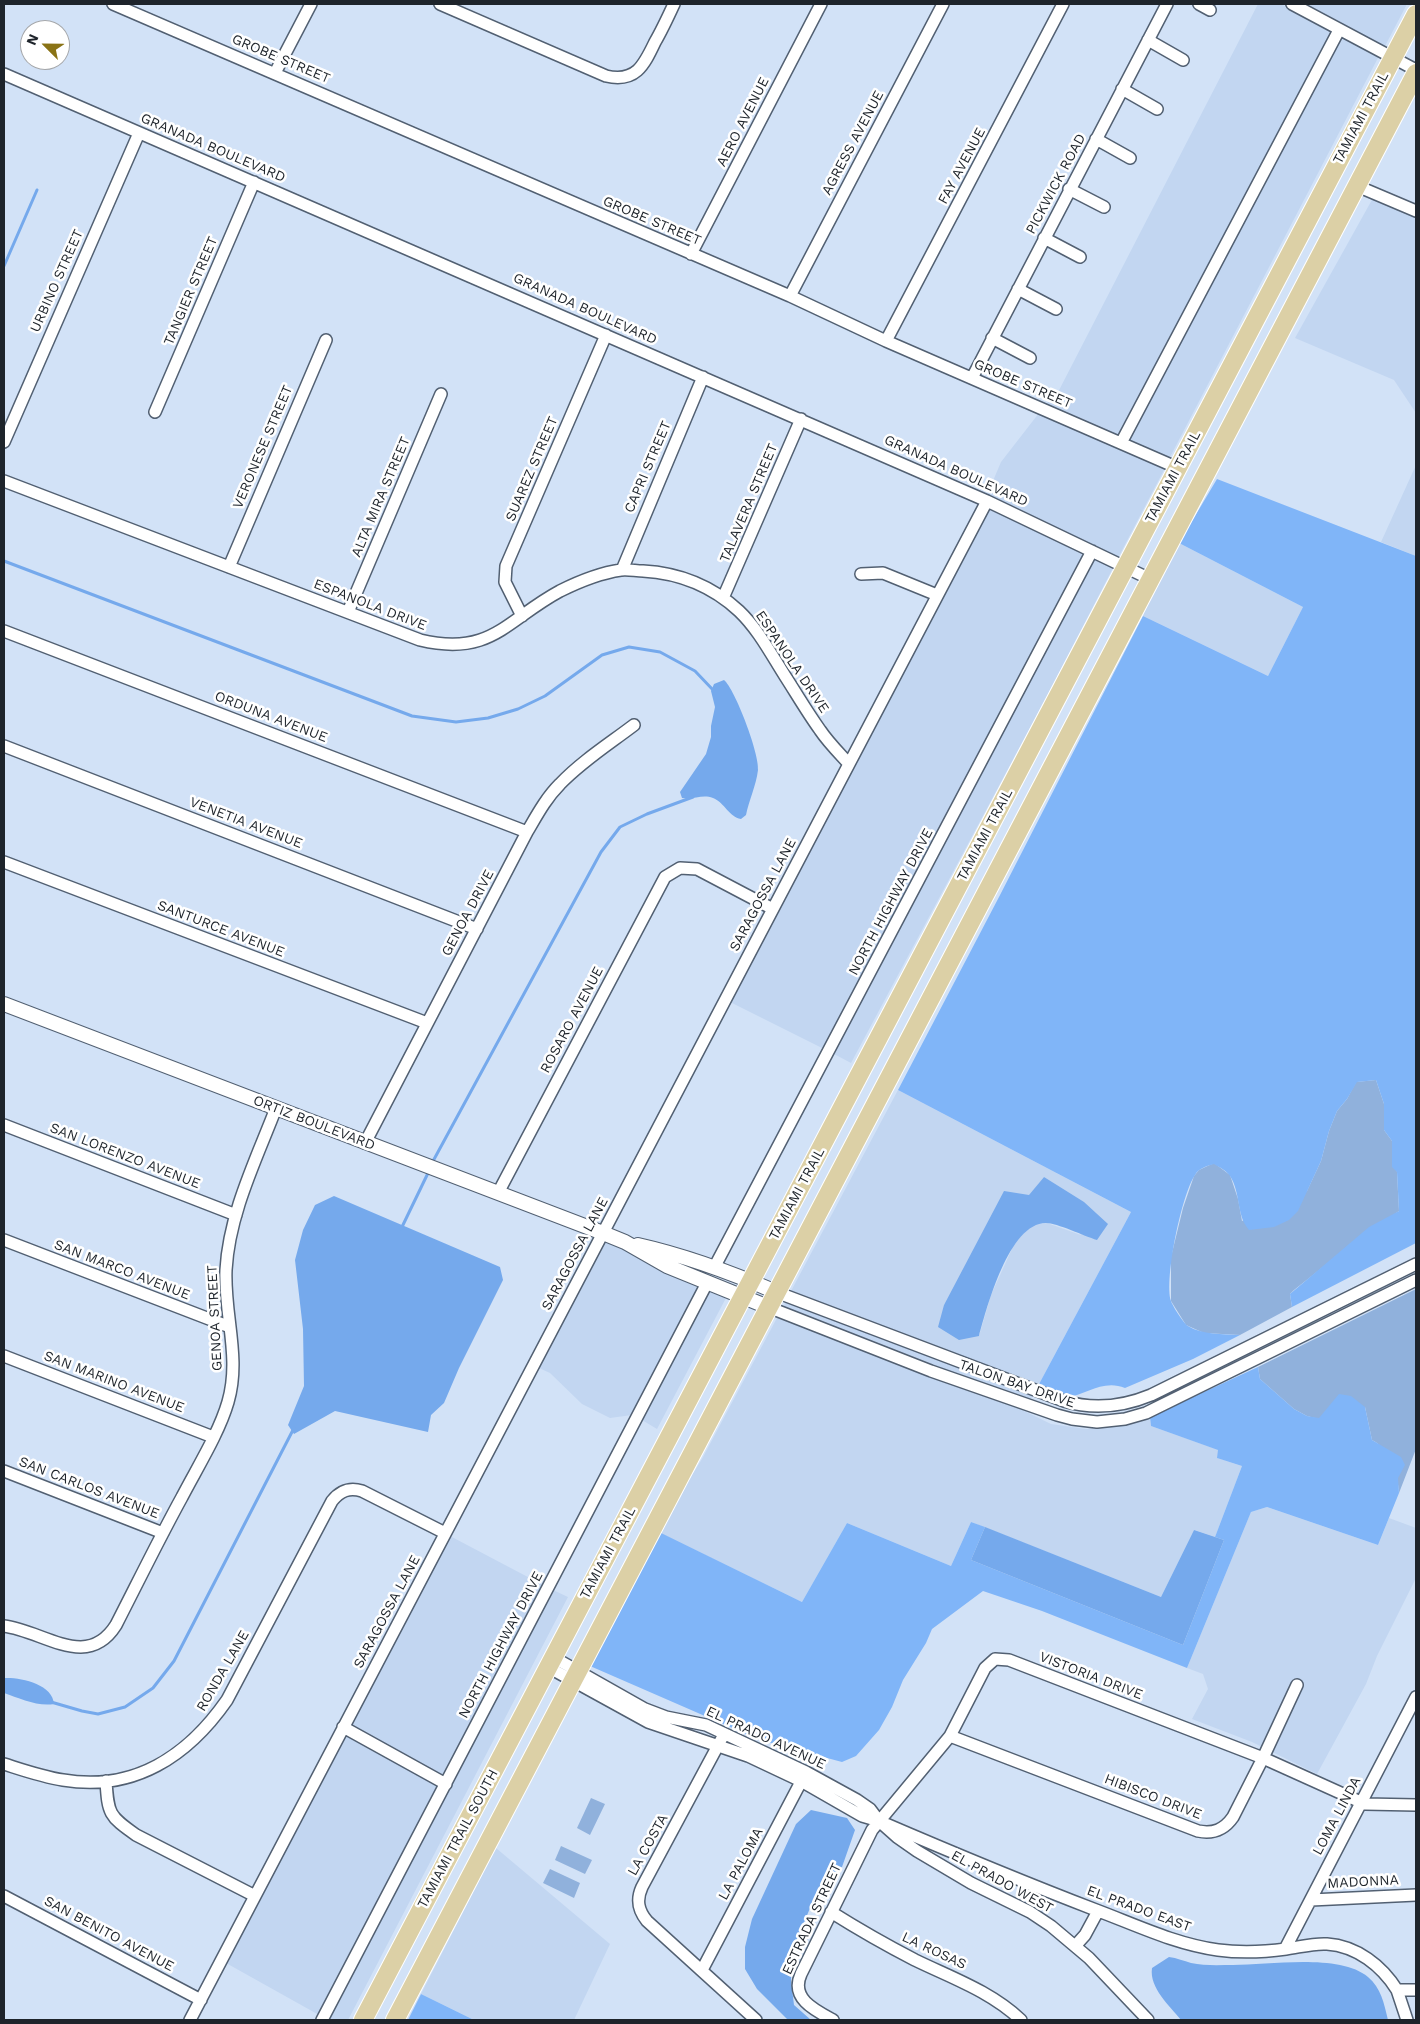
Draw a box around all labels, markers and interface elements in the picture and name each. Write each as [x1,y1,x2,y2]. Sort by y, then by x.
north arrow [20,20,70,70]
street label: GROBE STREET [229,31,333,87]
text: N [23,32,42,47]
street label: TAMIAMI TRAIL [1330,69,1392,167]
street label: AERO AVENUE [713,74,773,170]
street label: AGRESS AVENUE [818,88,888,198]
street label: GRANADA BOULEVARD [138,110,288,186]
street label: FAY AVENUE [935,125,989,207]
street label: PICKWICK ROAD [1022,131,1090,237]
street label: GROBE STREET [600,193,704,249]
street label: URBINO STREET [27,227,87,335]
street label: TANGIER STREET [160,234,222,348]
street label: GRANADA BOULEVARD [510,270,660,348]
street label: GROBE STREET [971,356,1075,412]
street label: VERONESE STREET [229,383,297,511]
street label: SUAREZ STREET [502,414,562,524]
street label: CAPRI STREET [621,418,675,516]
street label: TAMIAMI TRAIL [1142,428,1204,526]
street label: GRANADA BOULEVARD [881,432,1031,510]
street label: ALTA MIRA STREET [348,434,414,560]
street label: TALAVERA STREET [716,441,782,565]
street label: ESPANOLA DRIVE [311,576,429,634]
street label: ESPANOLA DRIVE [752,608,832,716]
street label: ORDUNA AVENUE [212,688,330,746]
street label: TAMIAMI TRAIL [954,786,1016,884]
street label: VENETIA AVENUE [187,794,305,852]
street label: NORTH HIGHWAY DRIVE [845,826,937,978]
street label: SARAGOSSA LANE [726,836,800,954]
street label: GENOA DRIVE [438,867,498,959]
street label: SANTURCE AVENUE [155,897,287,961]
street label: ROSARO AVENUE [537,964,607,1076]
street label: ORTIZ BOULEVARD [251,1092,377,1154]
street label: SAN LORENZO AVENUE [47,1120,203,1192]
street label: TAMIAMI TRAIL [766,1145,828,1243]
street label: SARAGOSSA LANE [538,1195,612,1313]
street label: SAN MARCO AVENUE [52,1236,192,1304]
street label: GENOA STREET [204,1265,226,1371]
street label: SAN MARINO AVENUE [42,1347,186,1417]
street label: TALON BAY DRIVE [957,1356,1077,1412]
street label: SAN CARLOS AVENUE [16,1453,162,1523]
street label: TAMIAMI TRAIL [577,1504,639,1602]
street label: SARAGOSSA LANE [350,1553,424,1671]
street label: NORTH HIGHWAY DRIVE [455,1569,547,1721]
street label: RONDA LANE [193,1628,253,1714]
street label: VISTORIA DRIVE [1037,1649,1145,1703]
street label: EL PRADO AVENUE [704,1703,828,1773]
street label: TAMIAMI TRAIL SOUTH [414,1767,502,1911]
street label: HIBISCO DRIVE [1102,1771,1204,1823]
street label: LOMA LINDA [1309,1774,1365,1858]
street label: LA COSTA [624,1811,672,1879]
street label: LA PALOMA [715,1825,767,1903]
street label: EL PRADO WEST [948,1847,1056,1917]
street label: ESTRADA STREET [779,1861,845,1977]
street label: MADONNA [1327,1872,1399,1892]
street label: EL PRADO EAST [1085,1882,1193,1936]
street label: SAN BENITO AVENUE [41,1893,177,1975]
street label: LA ROSAS [899,1929,969,1973]

